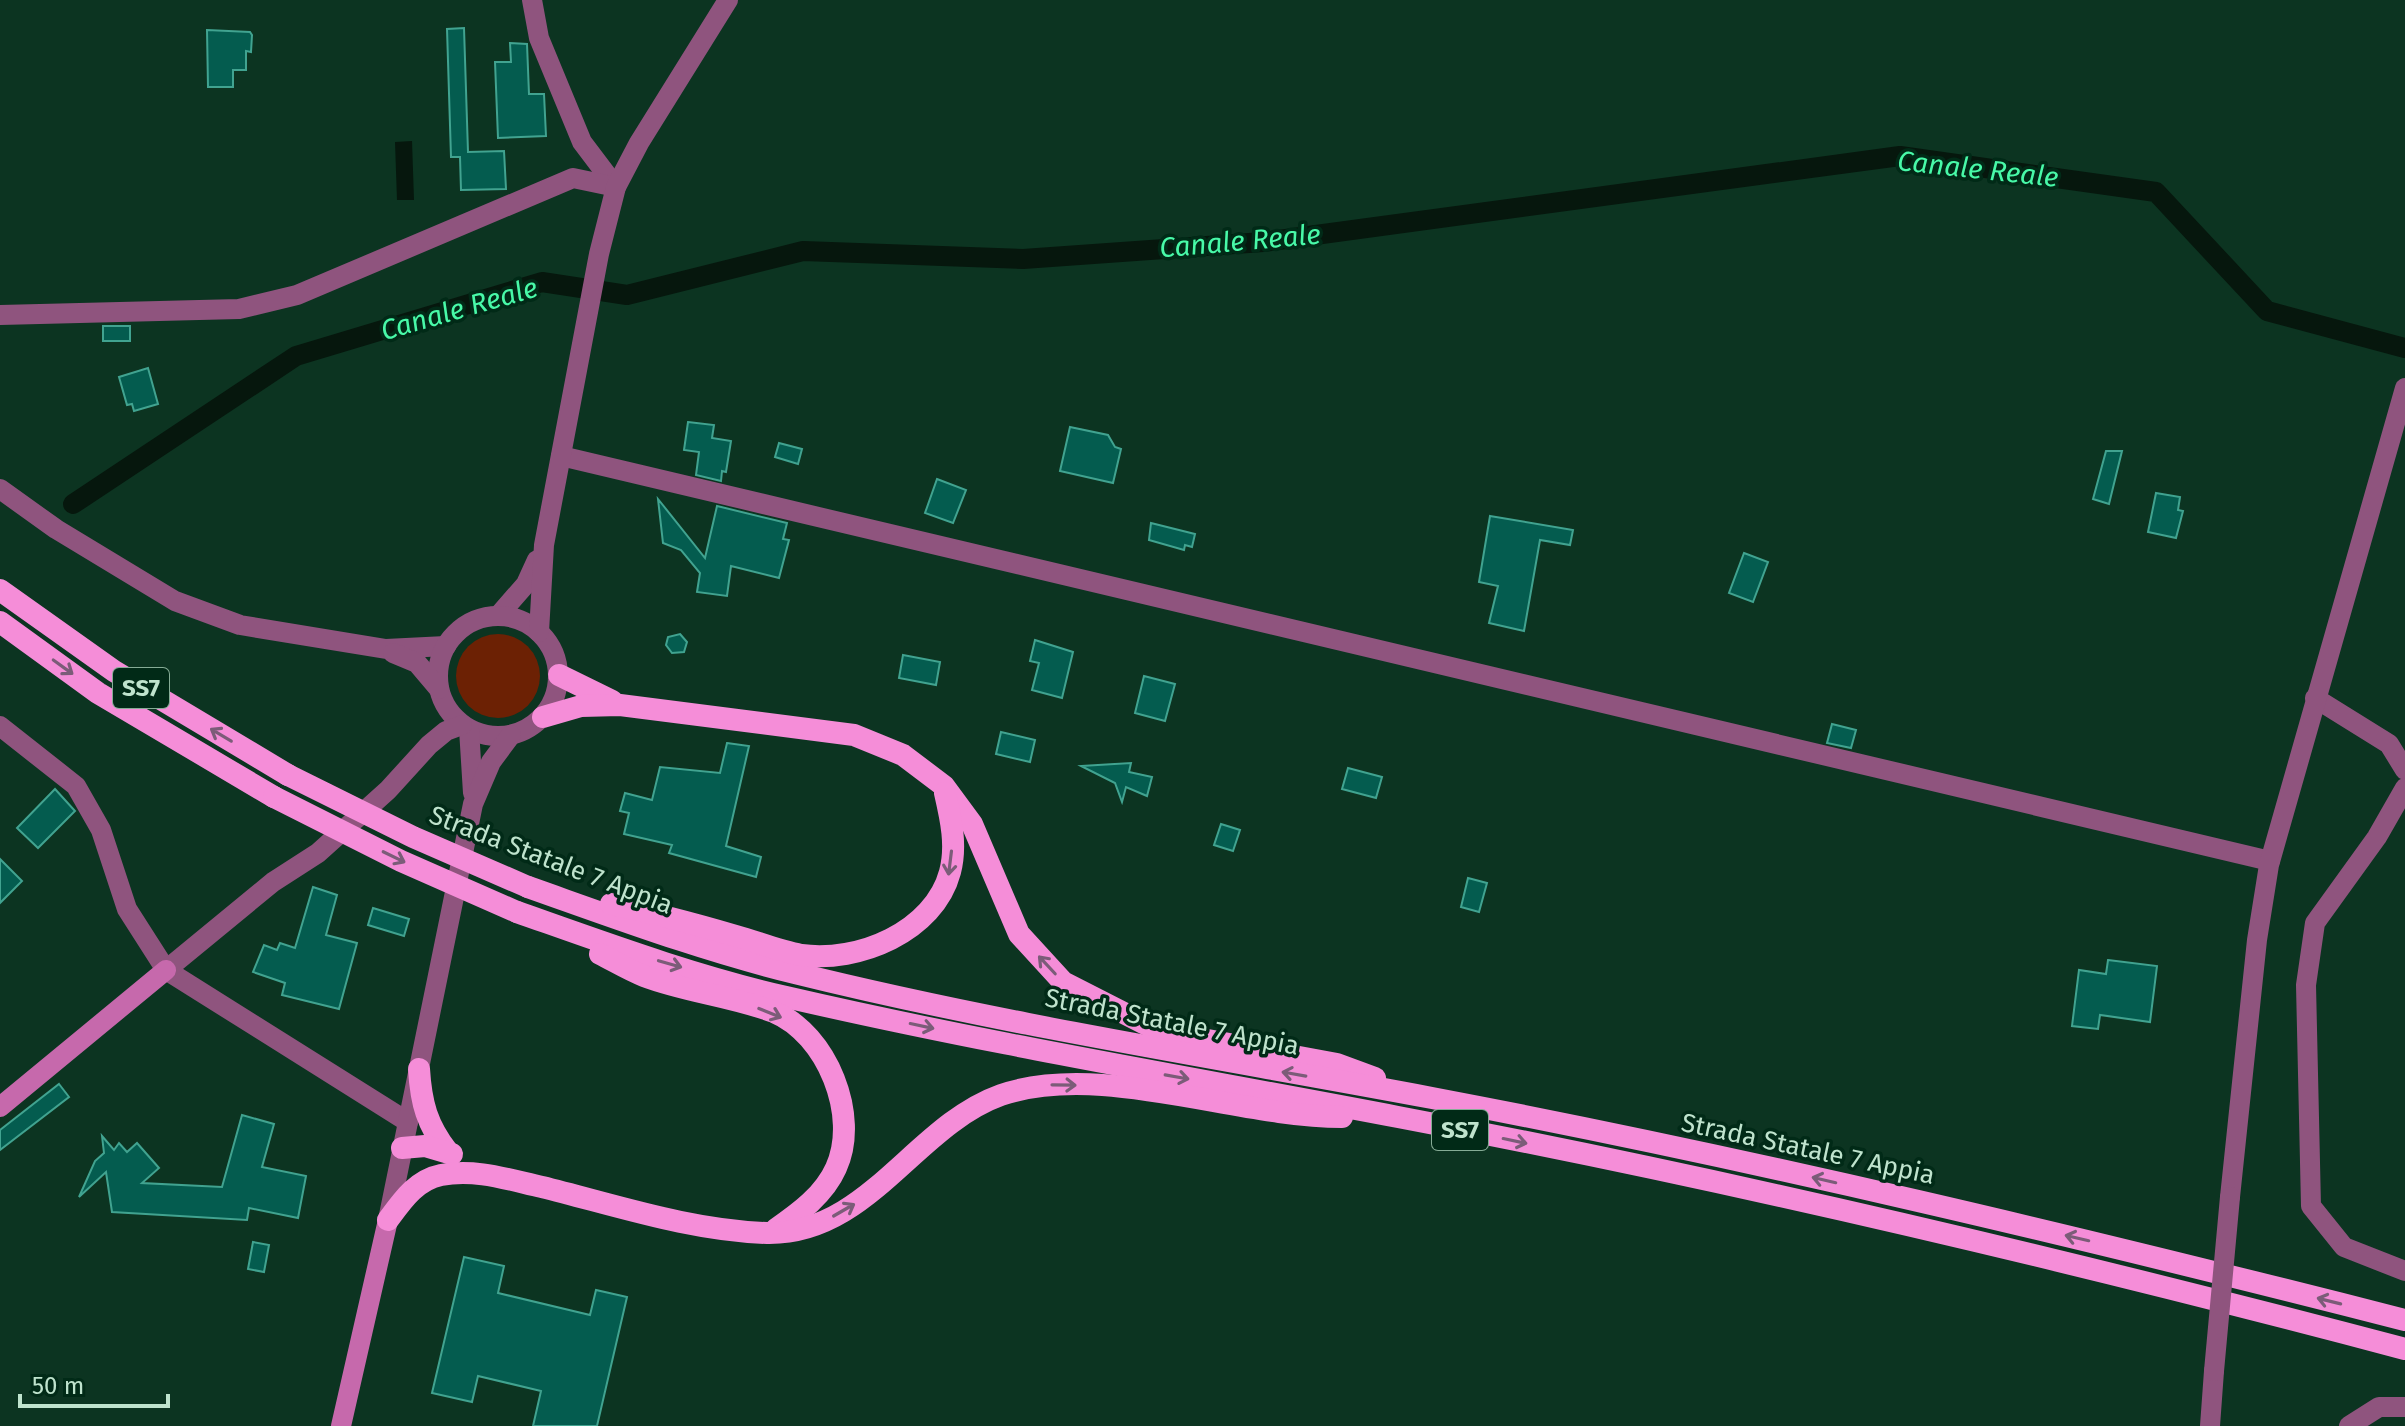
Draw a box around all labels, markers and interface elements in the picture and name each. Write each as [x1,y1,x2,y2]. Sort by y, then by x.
water label: Canale Reale [1896,144,2060,194]
water label: Canale Reale [1158,218,1322,264]
water label: Canale Reale [377,271,541,347]
one-way arrow [52,659,74,676]
road number: SS7 [113,668,169,708]
one-way arrow [210,727,233,743]
street label: Strada Statale 7 Appia [425,799,677,921]
one-way arrow [381,850,405,865]
one-way arrow [942,850,957,875]
one-way arrow [1039,955,1057,975]
one-way arrow [657,958,682,972]
street label: Strada Statale 7 Appia [1042,982,1302,1062]
one-way arrow [757,1007,782,1021]
one-way arrow [909,1019,935,1034]
one-way arrow [1282,1066,1307,1081]
one-way arrow [1164,1071,1189,1086]
one-way arrow [1050,1078,1077,1093]
street label: Strada Statale 7 Appia [1678,1107,1938,1191]
road number: SS7 [1432,1110,1488,1150]
one-way arrow [1502,1134,1528,1149]
one-way arrow [1811,1172,1837,1187]
one-way arrow [832,1202,855,1218]
one-way arrow [2065,1229,2091,1244]
one-way arrow [2317,1292,2343,1307]
scale bar [20,1358,168,1408]
text: 50 m [32,1372,84,1400]

